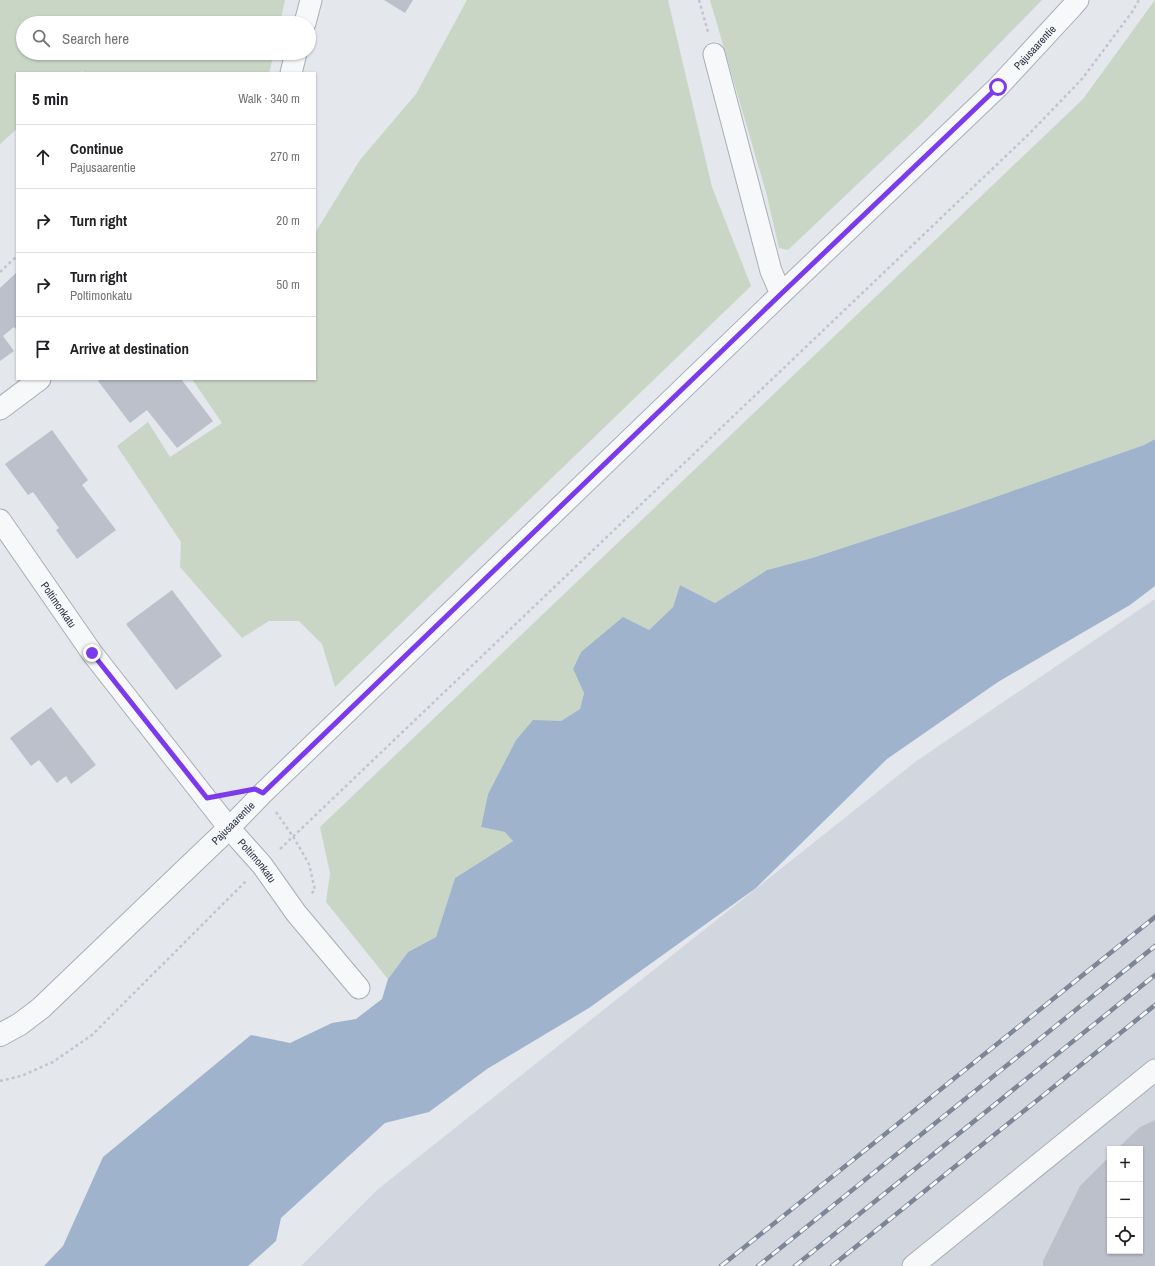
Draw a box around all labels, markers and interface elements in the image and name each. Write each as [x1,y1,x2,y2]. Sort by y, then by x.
search box [16,16,316,60]
street label: Pajusaarentie [1011,22,1059,73]
icon: search [30,27,52,49]
text: Search here [62,28,129,49]
route start [989,78,1007,96]
text: 5 min [32,87,68,110]
text: Walk · 340 m [238,90,300,107]
text: Continue [70,138,123,159]
icon: ahead [32,146,54,168]
text: 270 m [270,148,300,165]
text: Pajusaarentie [70,159,136,176]
icon: right [32,210,54,232]
text: Turn right [70,210,127,231]
text: 20 m [276,212,300,229]
text: Turn right [70,266,127,287]
icon: right [32,274,54,296]
text: 50 m [276,276,300,293]
text: Poltimonkatu [70,287,132,304]
icon: arrive [32,338,54,360]
text: Arrive at destination [70,338,189,359]
street label: Poltimonkatu [38,579,79,630]
route end [83,644,101,662]
street label: Pajusaarentie [208,798,258,848]
street label: Poltimonkatu [235,836,279,885]
map controls [1107,1146,1143,1254]
button: + [1107,1146,1143,1182]
button: − [1107,1182,1143,1218]
button: locate [1107,1218,1143,1254]

